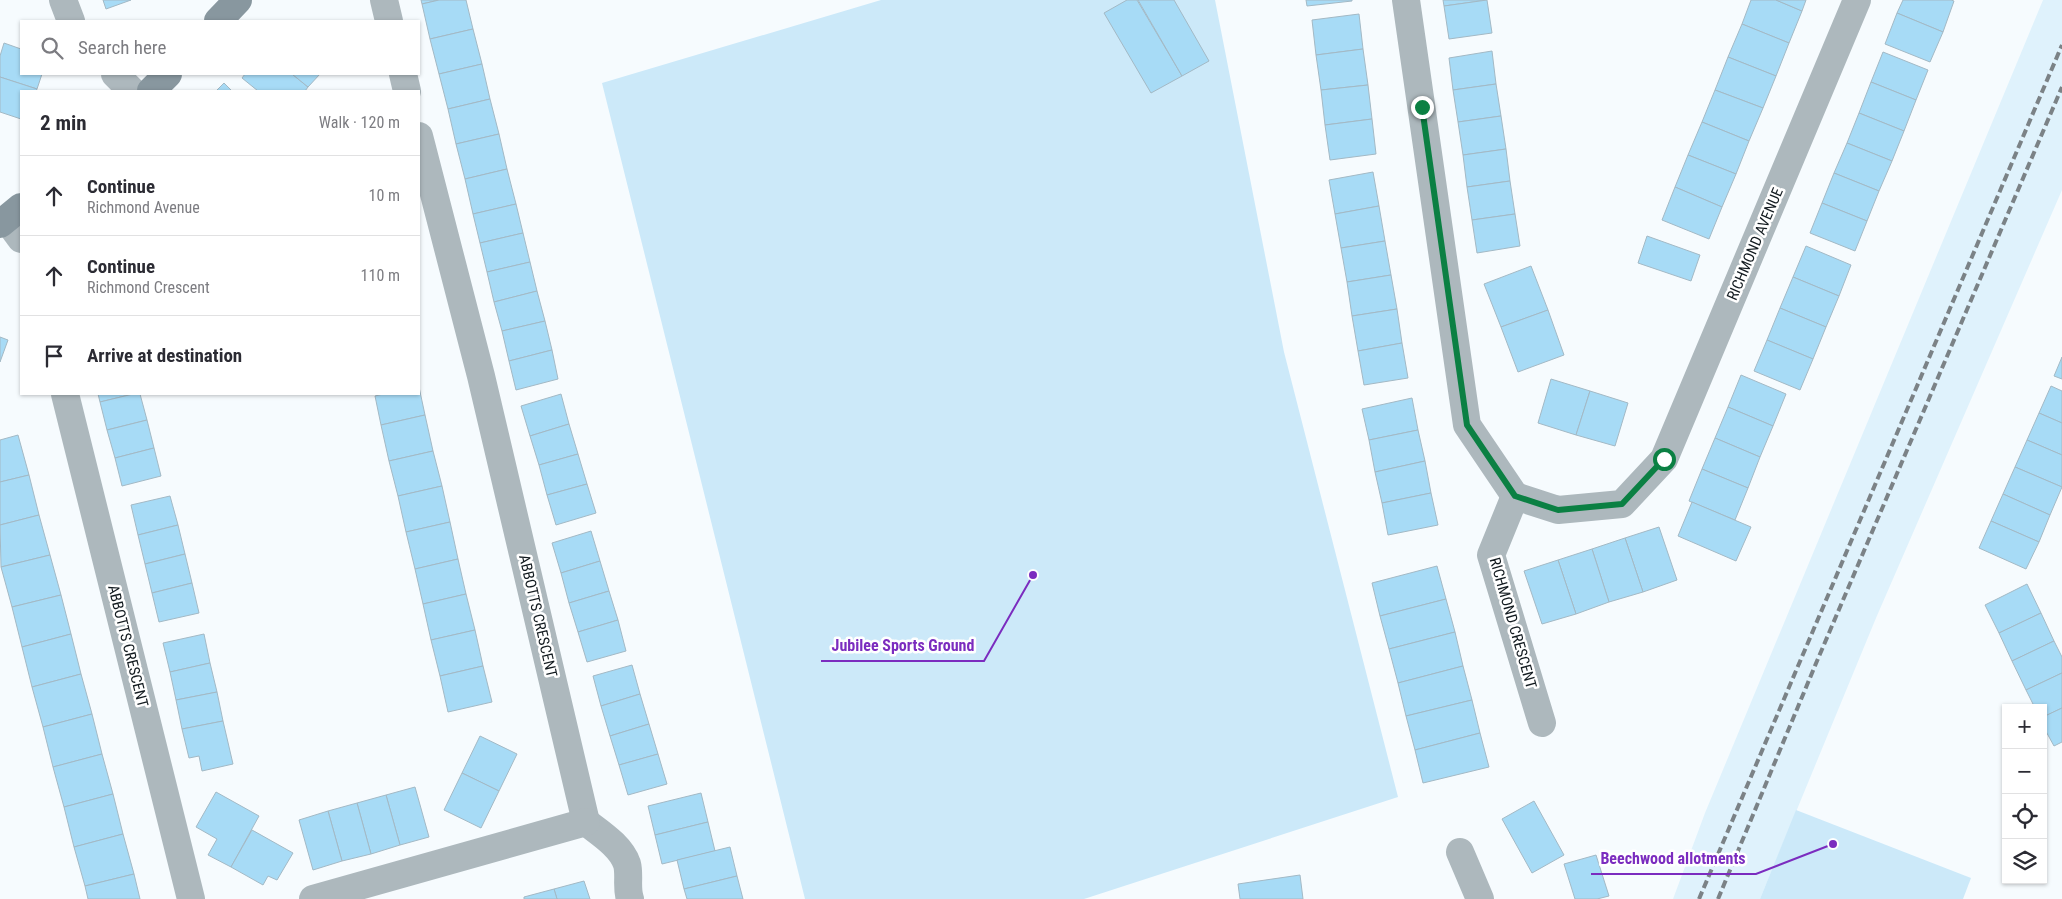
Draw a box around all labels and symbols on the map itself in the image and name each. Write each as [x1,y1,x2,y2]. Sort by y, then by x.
route end [1411,96,1434,119]
street label: RICHMOND AVENUE [1723,185,1787,303]
route start [1653,448,1676,471]
street label: ABBOTTS CRESCENT [515,553,561,679]
street label: RICHMOND CRESCENT [1486,555,1540,691]
street label: ABBOTTS CRESCENT [104,583,152,709]
callout: Jubilee Sports Ground [821,630,984,661]
text: Jubilee Sports Ground [832,636,974,655]
callout: Beechwood allotments [1591,843,1756,874]
text: Beechwood allotments [1600,849,1746,868]

